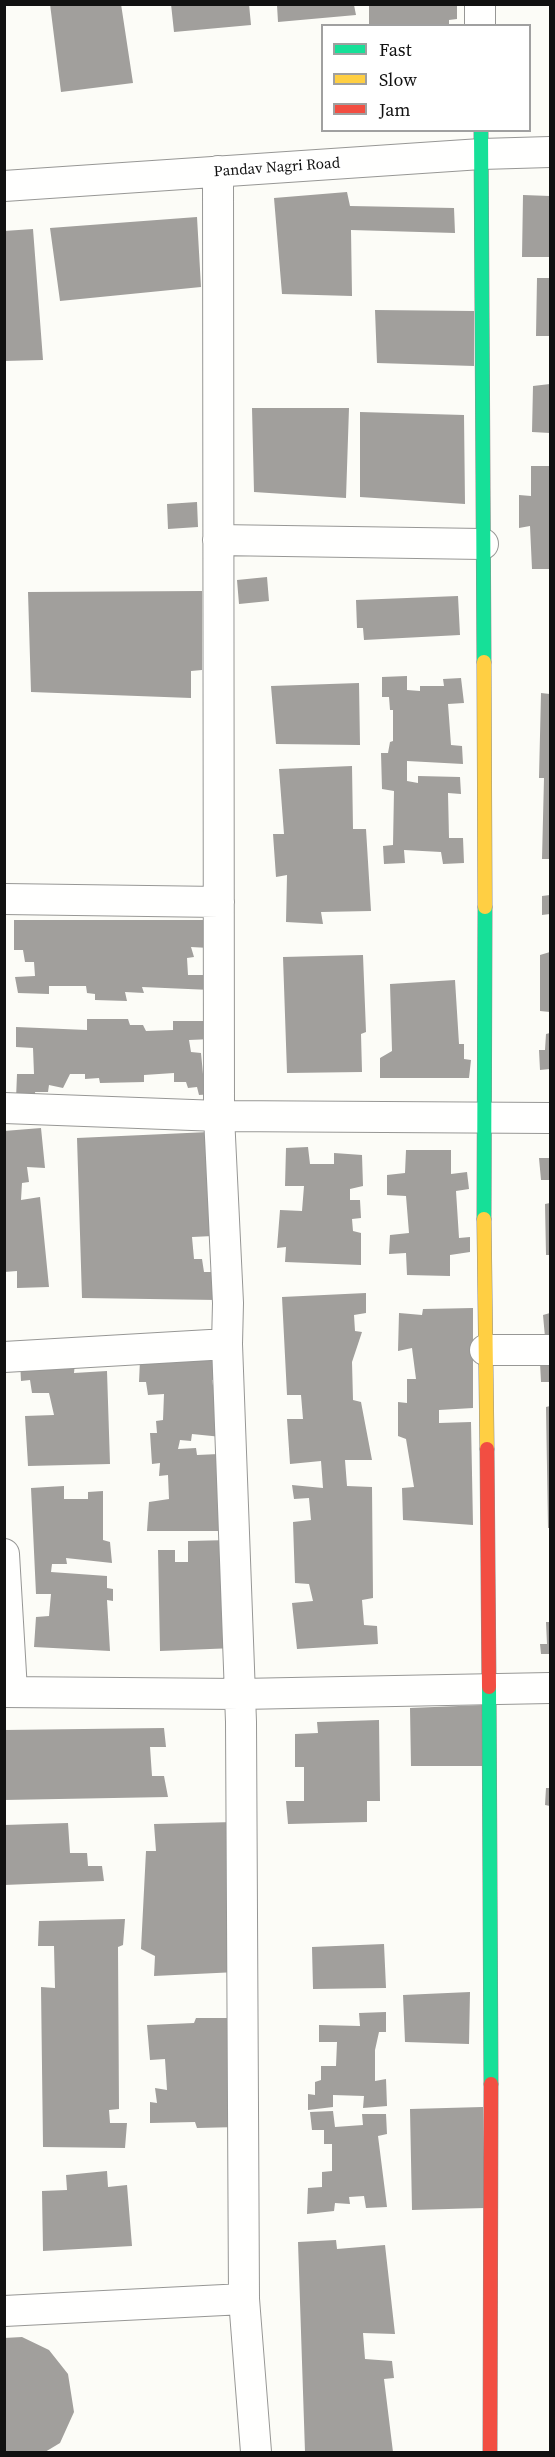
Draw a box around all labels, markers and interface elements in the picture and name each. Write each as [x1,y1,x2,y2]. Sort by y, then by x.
legend [321,24,531,132]
text: Fast [379,37,412,62]
text: Slow [379,67,417,92]
text: Jam [379,97,411,122]
street label: Pandav Nagri Road [213,155,341,181]

